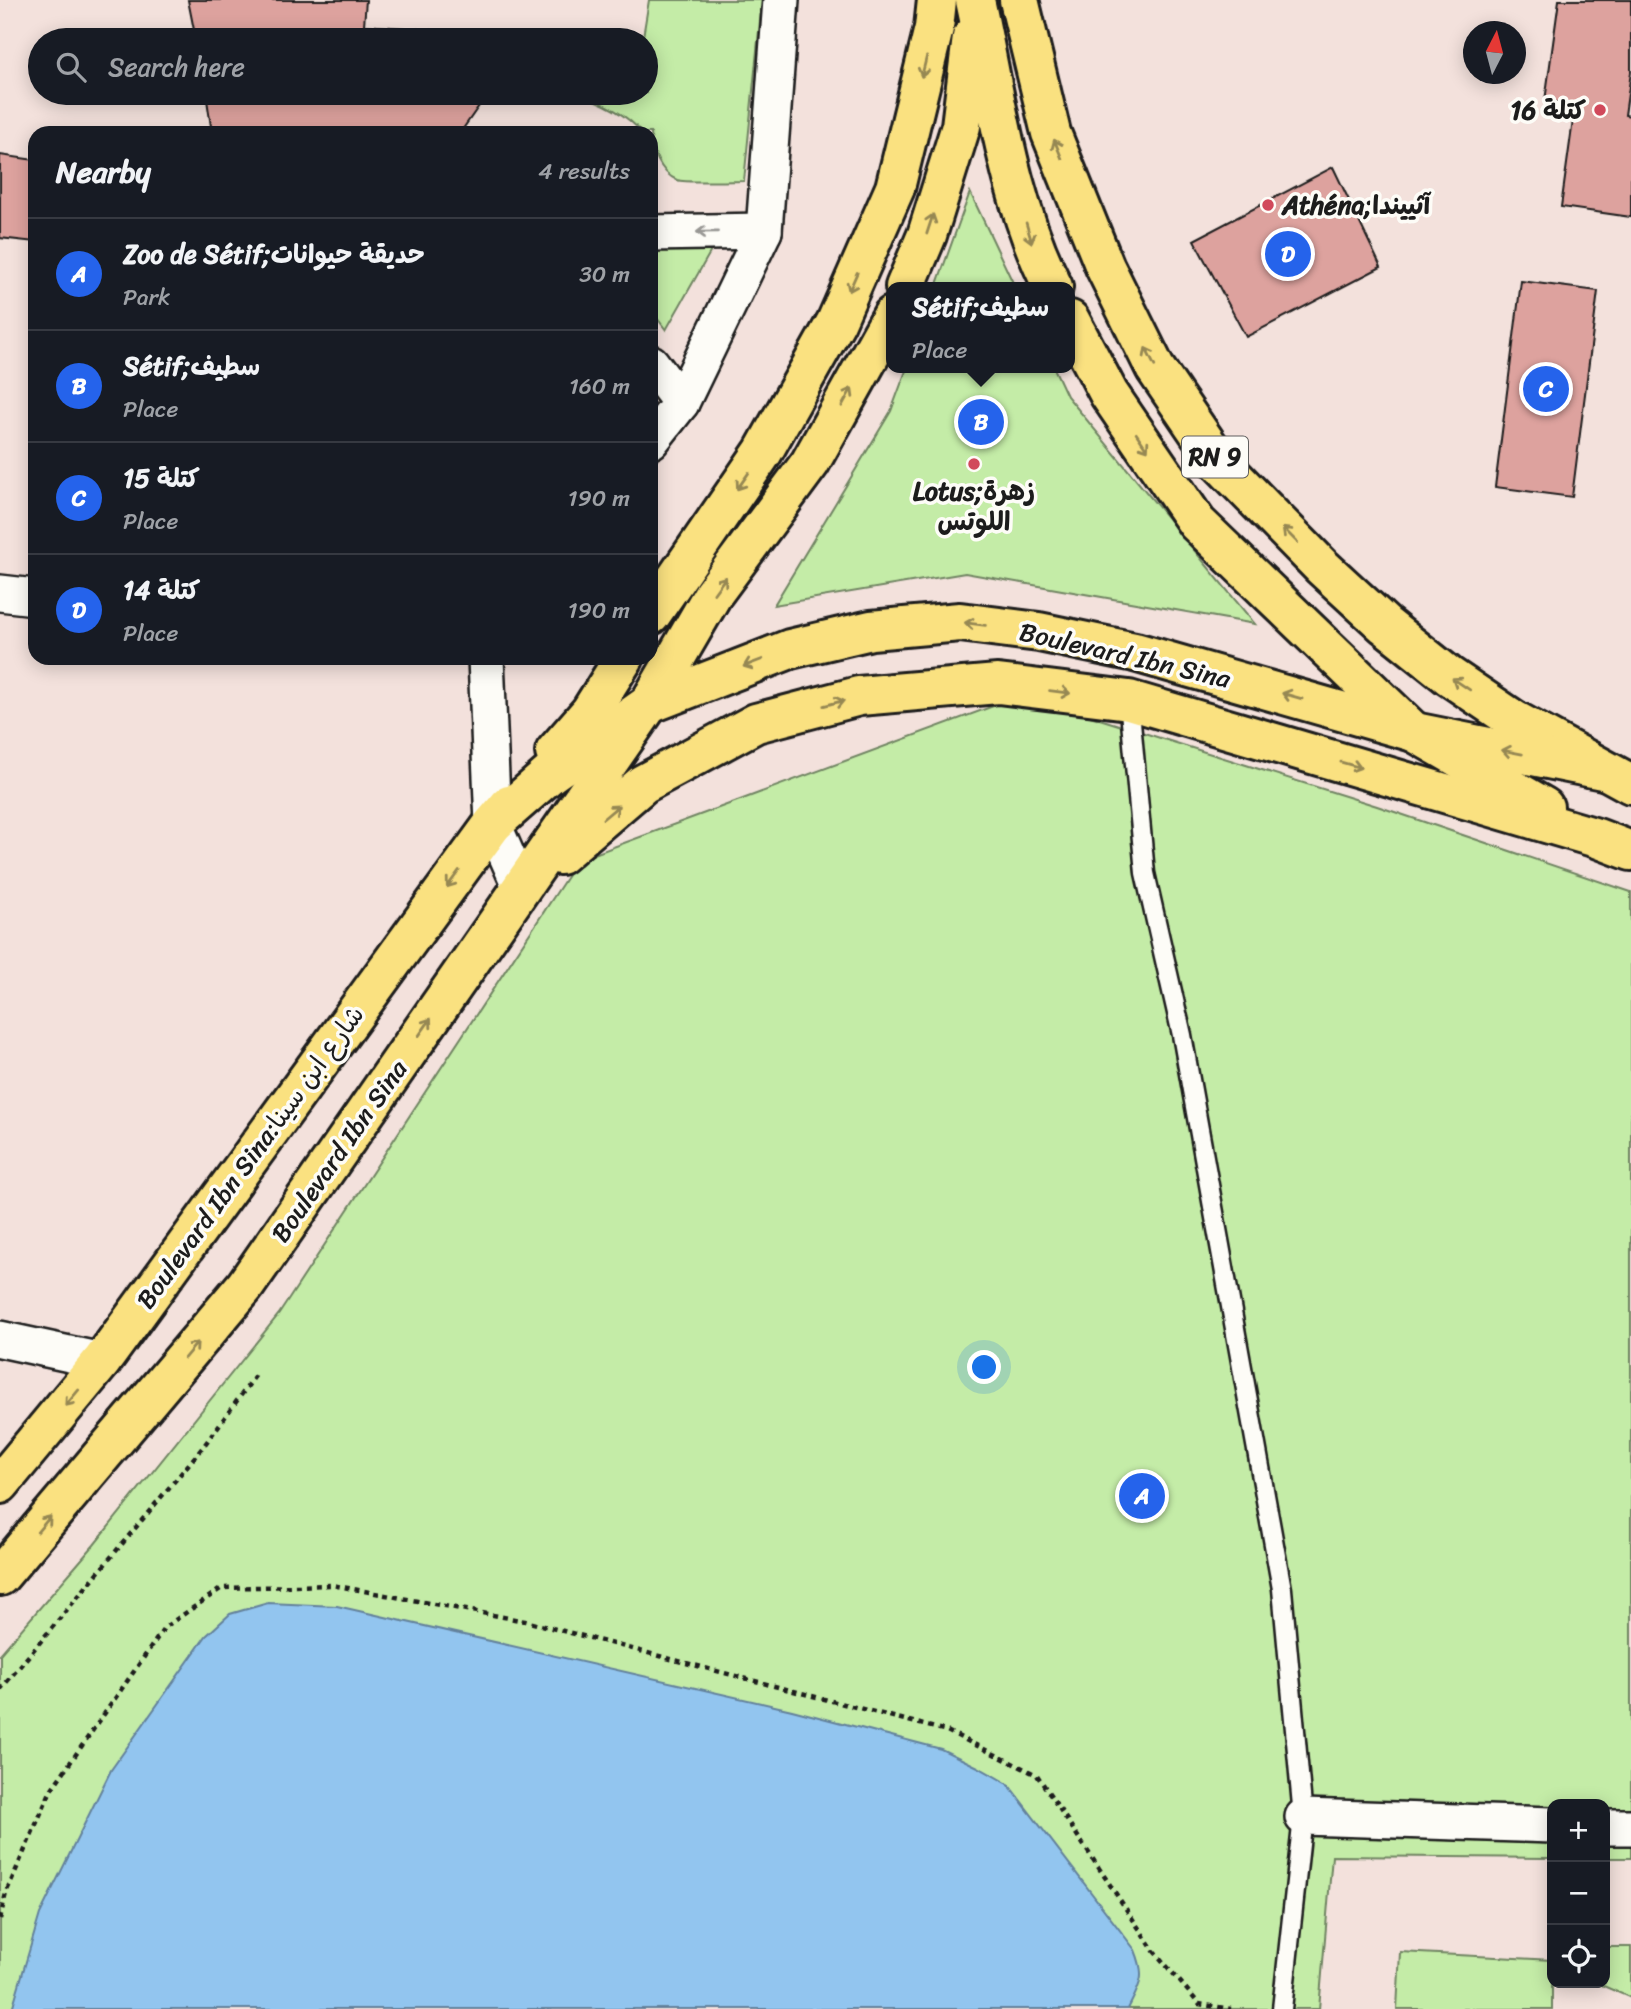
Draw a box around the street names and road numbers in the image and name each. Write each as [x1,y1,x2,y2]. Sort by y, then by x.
road number: RN 9 [1182,436,1248,478]
street label: Boulevard Ibn Sina [1015,608,1236,702]
street label: Boulevard Ibn Sina:شارع ابن سينا [124,995,376,1319]
street label: Boulevard Ibn Sina [258,1049,420,1252]

